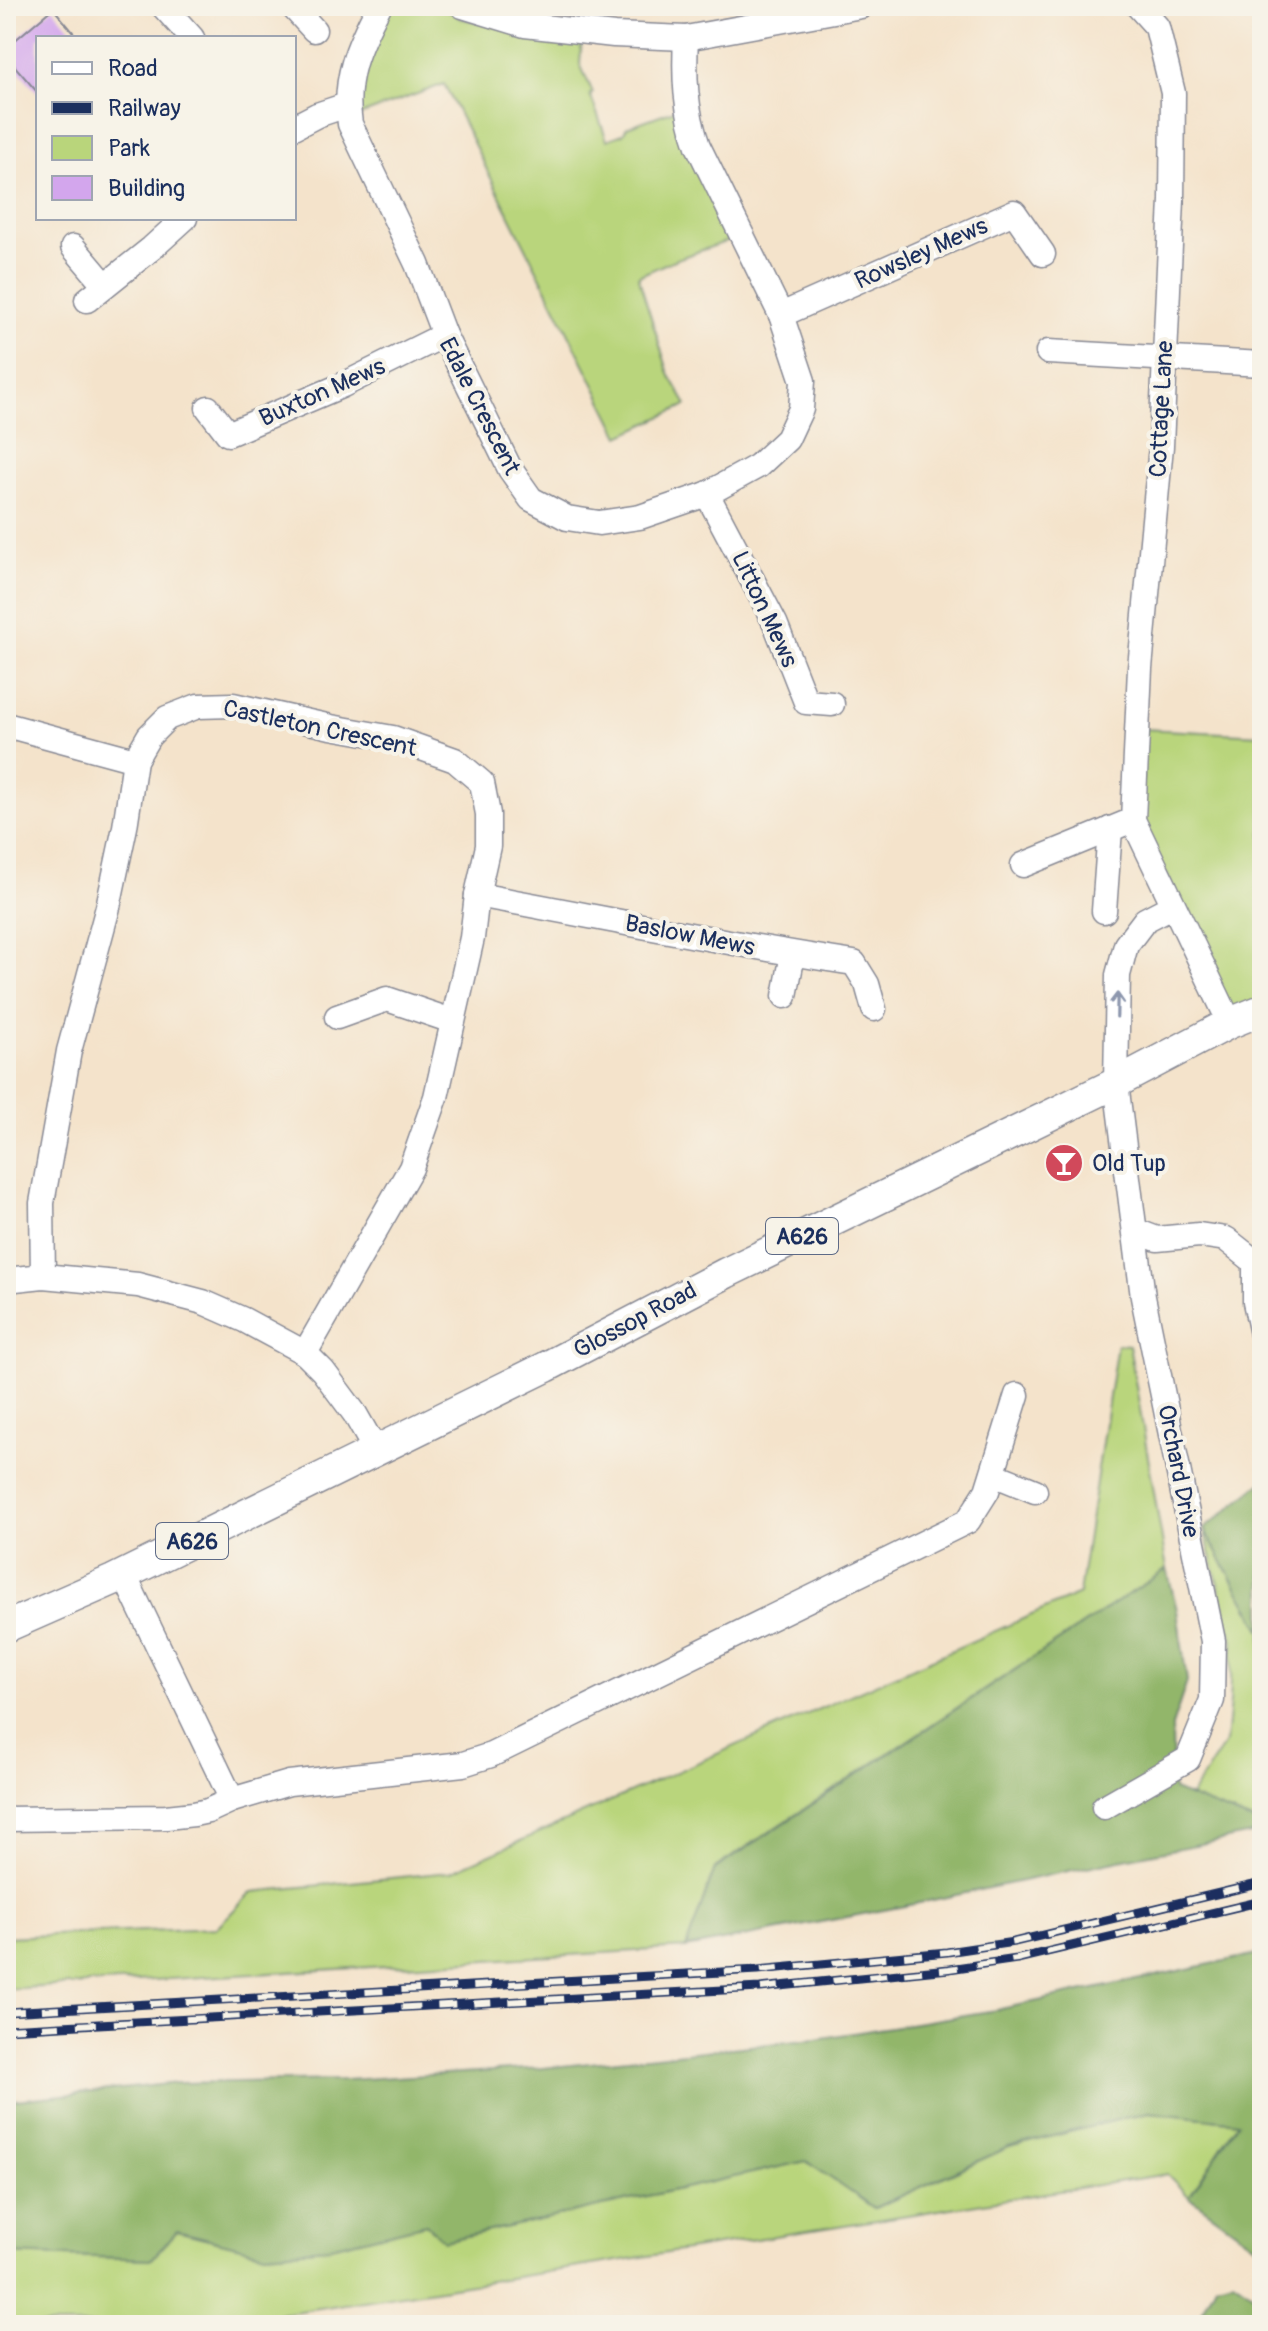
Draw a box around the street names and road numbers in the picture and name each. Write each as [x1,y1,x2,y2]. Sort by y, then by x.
street label: Rowsley Mews [850,211,992,296]
street label: Edale Crescent [433,333,527,480]
street label: Cottage Lane [1143,340,1180,478]
street label: Buxton Mews [255,352,390,433]
street label: Litton Mews [725,547,804,672]
street label: Castleton Crescent [221,694,420,763]
street label: Baslow Mews [623,909,757,962]
road number: A626 [766,1218,838,1254]
street label: Glossop Road [569,1276,702,1365]
street label: Orchard Drive [1151,1402,1206,1540]
road number: A626 [156,1523,228,1559]

